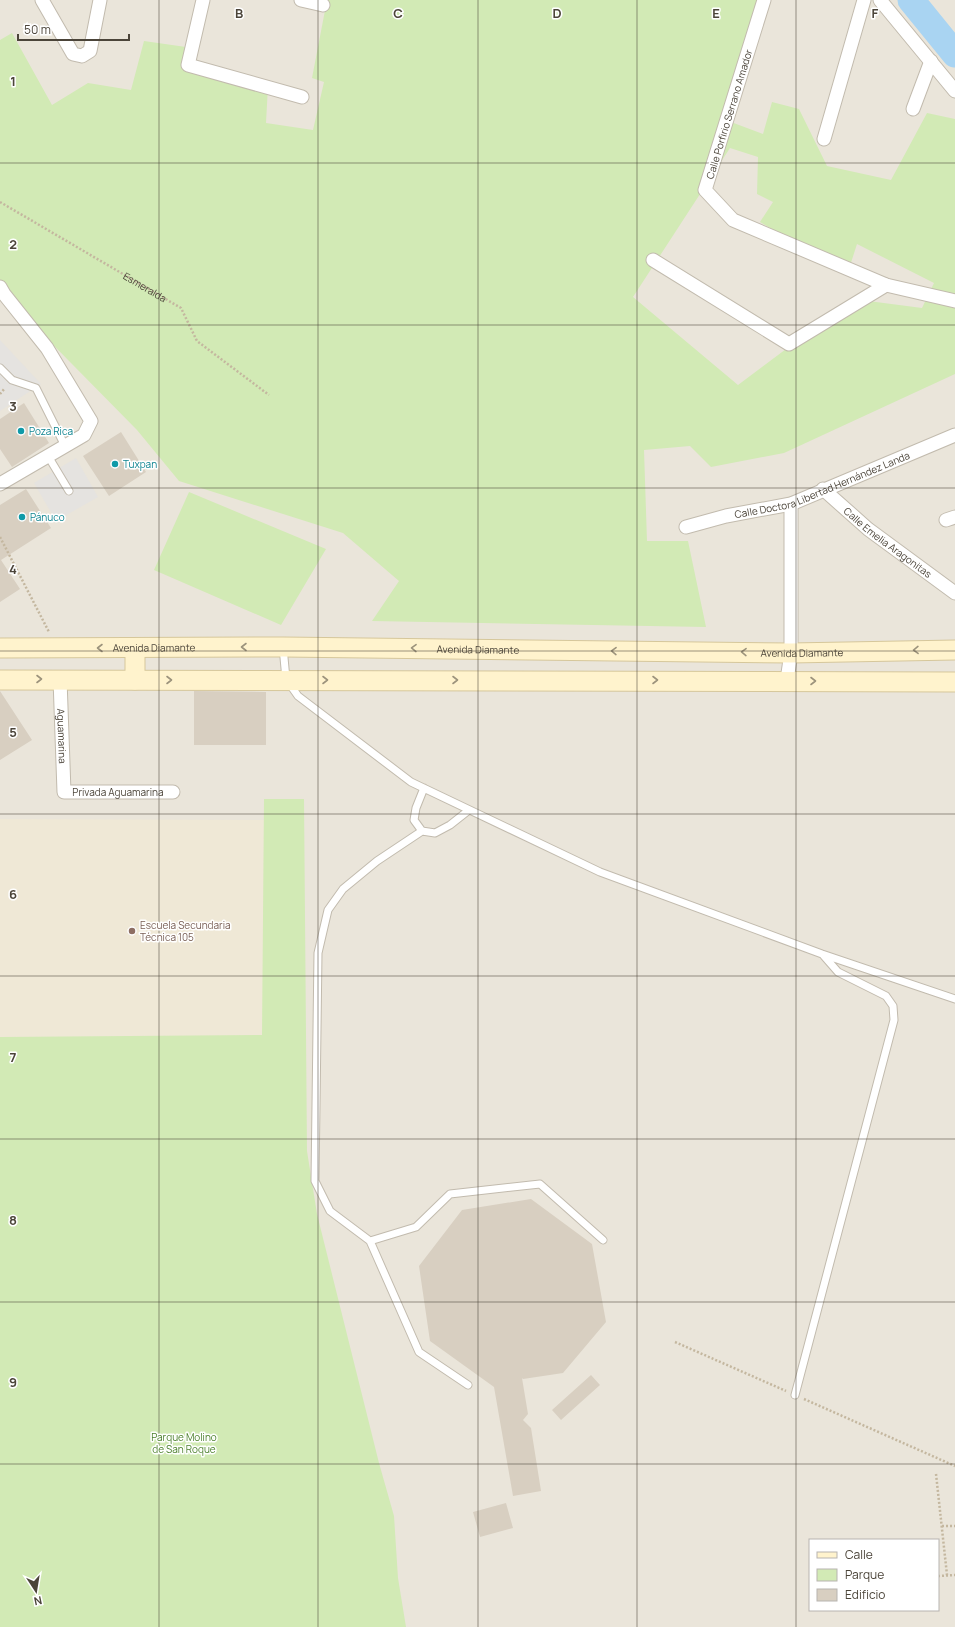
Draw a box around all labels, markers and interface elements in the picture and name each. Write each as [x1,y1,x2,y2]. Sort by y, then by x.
text: B [235,4,243,22]
text: C [393,4,403,22]
text: D [552,4,562,22]
text: E [712,4,720,22]
text: F [872,4,879,22]
scale bar [18,16,129,42]
text: 50 m [24,21,51,38]
street label: Calle Porfirio Serrano Amador [703,47,756,181]
text: 1 [10,72,16,90]
text: 2 [9,235,17,253]
street label: Esmeralda [121,269,169,305]
text: 3 [9,397,17,415]
place label: Poza Rica [29,424,73,438]
marker: Poza Rica [16,426,26,436]
street label: Calle Doctora Libertad Hernández Landa [733,448,912,521]
place label: Tuxpan [123,457,157,471]
marker: Tuxpan [110,459,120,469]
street label: Calle Emelia Aragonitas [841,504,935,581]
place label: Pánuco [30,510,65,524]
marker: Pánuco [17,512,27,522]
text: 4 [9,560,17,578]
street label: Avenida Diamante [113,640,195,655]
street label: Avenida Diamante [437,642,520,657]
one-way arrow [241,643,247,651]
one-way arrow [97,644,103,652]
one-way arrow [411,644,417,652]
street label: Avenida Diamante [761,645,844,660]
one-way arrow [913,646,919,655]
one-way arrow [611,647,617,655]
one-way arrow [741,648,747,656]
one-way arrow [36,675,42,683]
one-way arrow [166,676,172,684]
one-way arrow [322,676,328,684]
one-way arrow [452,676,458,684]
one-way arrow [652,676,658,684]
one-way arrow [810,677,816,685]
street label: Aguamarina [54,708,70,764]
text: 5 [9,723,17,741]
street label: Privada Aguamarina [72,785,164,799]
text: 6 [9,885,17,903]
place label: Escuela Secundaria Técnica 105 [140,918,231,944]
marker: Escuela Secundaria Técnica 105 [127,926,137,936]
text: 7 [10,1048,17,1066]
text: 8 [9,1211,17,1229]
text: 9 [9,1373,17,1391]
park label: Parque Molino de San Roque [151,1430,217,1456]
legend [809,1539,939,1611]
text: Calle [845,1546,873,1563]
text: Parque [845,1566,884,1583]
north arrow [16,1571,56,1611]
text: Edificio [845,1586,885,1603]
text: N [33,1593,44,1609]

